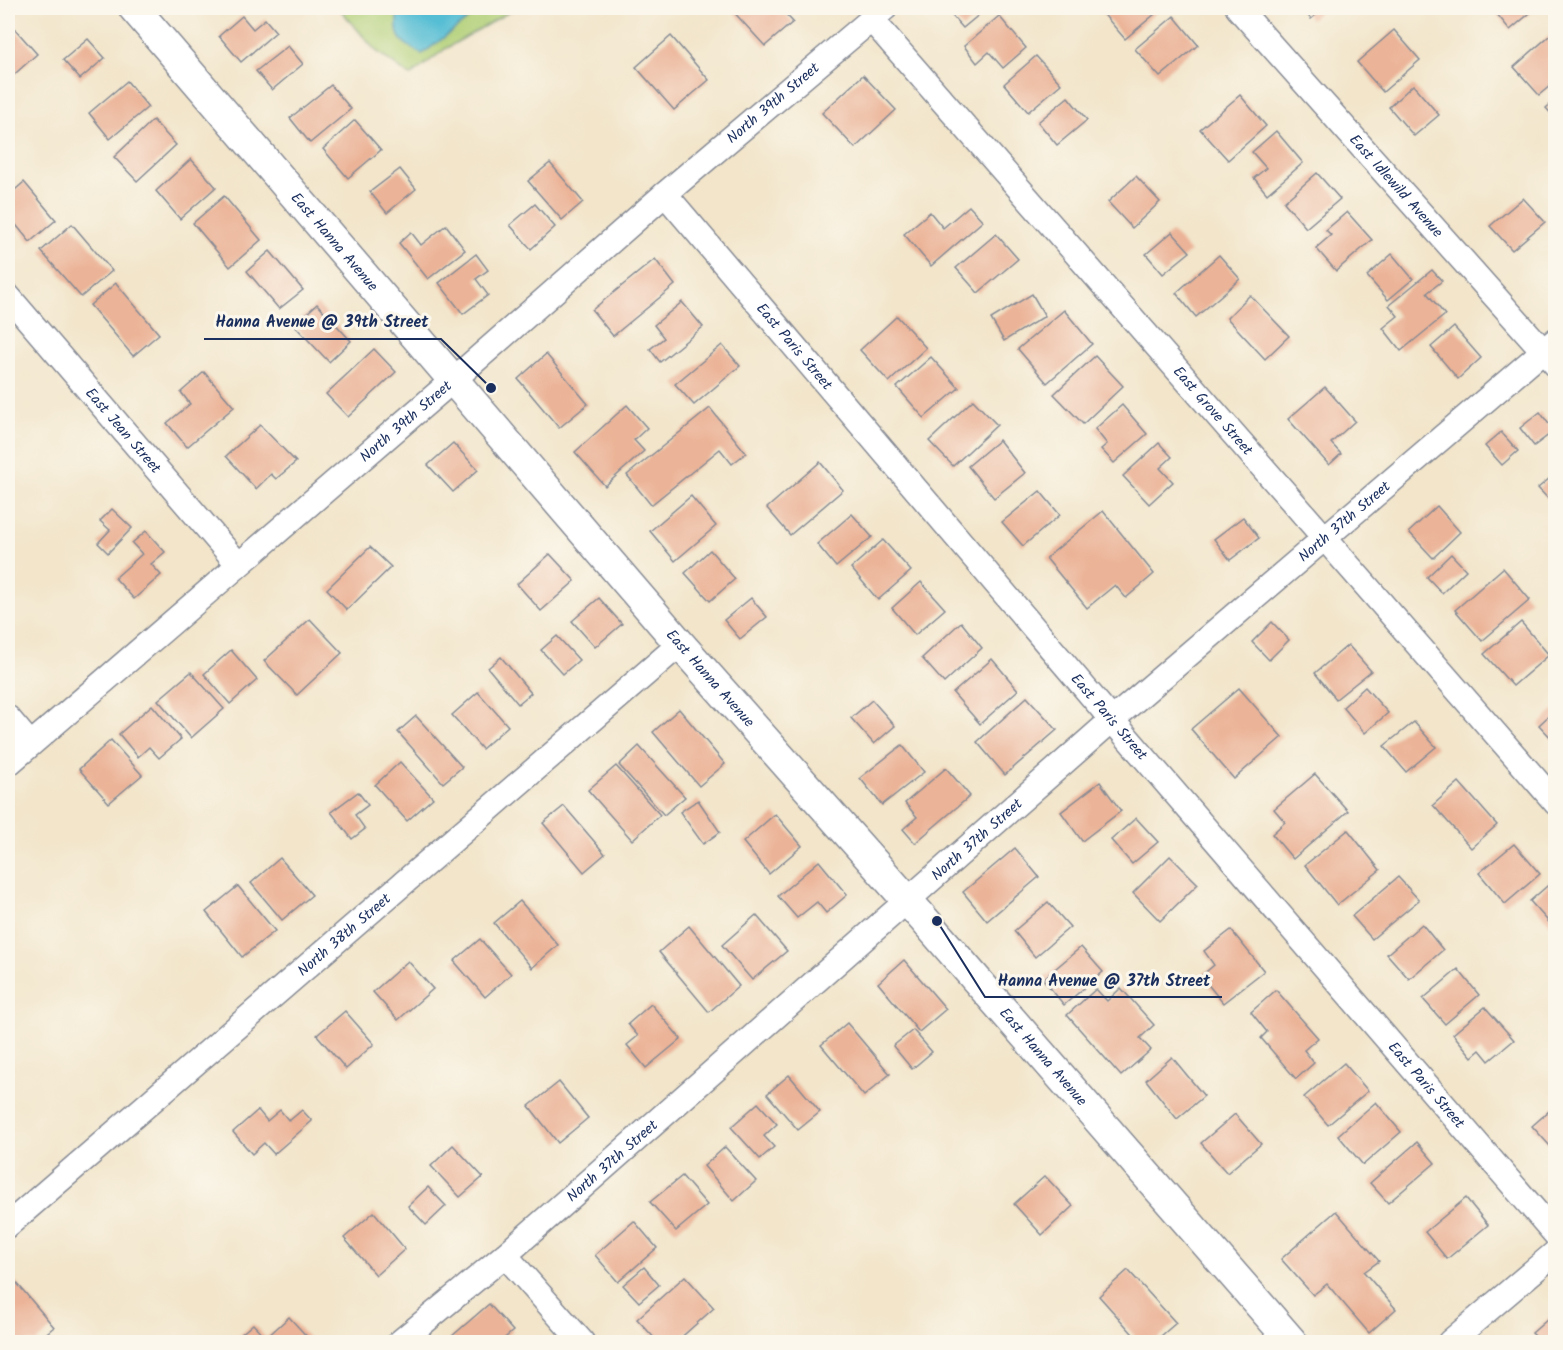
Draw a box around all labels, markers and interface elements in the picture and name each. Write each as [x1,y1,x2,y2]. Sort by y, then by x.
street label: North 39th Street [722,57,826,150]
street label: East Idlewild Avenue [1343,129,1448,244]
street label: East Hanna Avenue [284,187,384,298]
street label: East Paris Street [750,298,838,396]
callout: Hanna Avenue @ 39th Street [204,305,441,339]
text: Hanna Avenue @ 39th Street [215,310,429,335]
street label: East Grove Street [1166,361,1258,462]
street label: North 39th Street [355,375,458,469]
street label: East Jean Street [79,383,167,480]
street label: North 37th Street [1293,475,1396,569]
street label: East Hanna Avenue [659,624,760,734]
street label: East Paris Street [1064,668,1153,766]
street label: North 37th Street [926,793,1029,887]
street label: North 38th Street [292,888,397,983]
callout: Hanna Avenue @ 37th Street [985,963,1222,997]
text: Hanna Avenue @ 37th Street [998,969,1211,994]
street label: East Hanna Avenue [993,1002,1093,1112]
street label: East Paris Street [1381,1037,1470,1134]
street label: North 37th Street [561,1114,664,1209]

